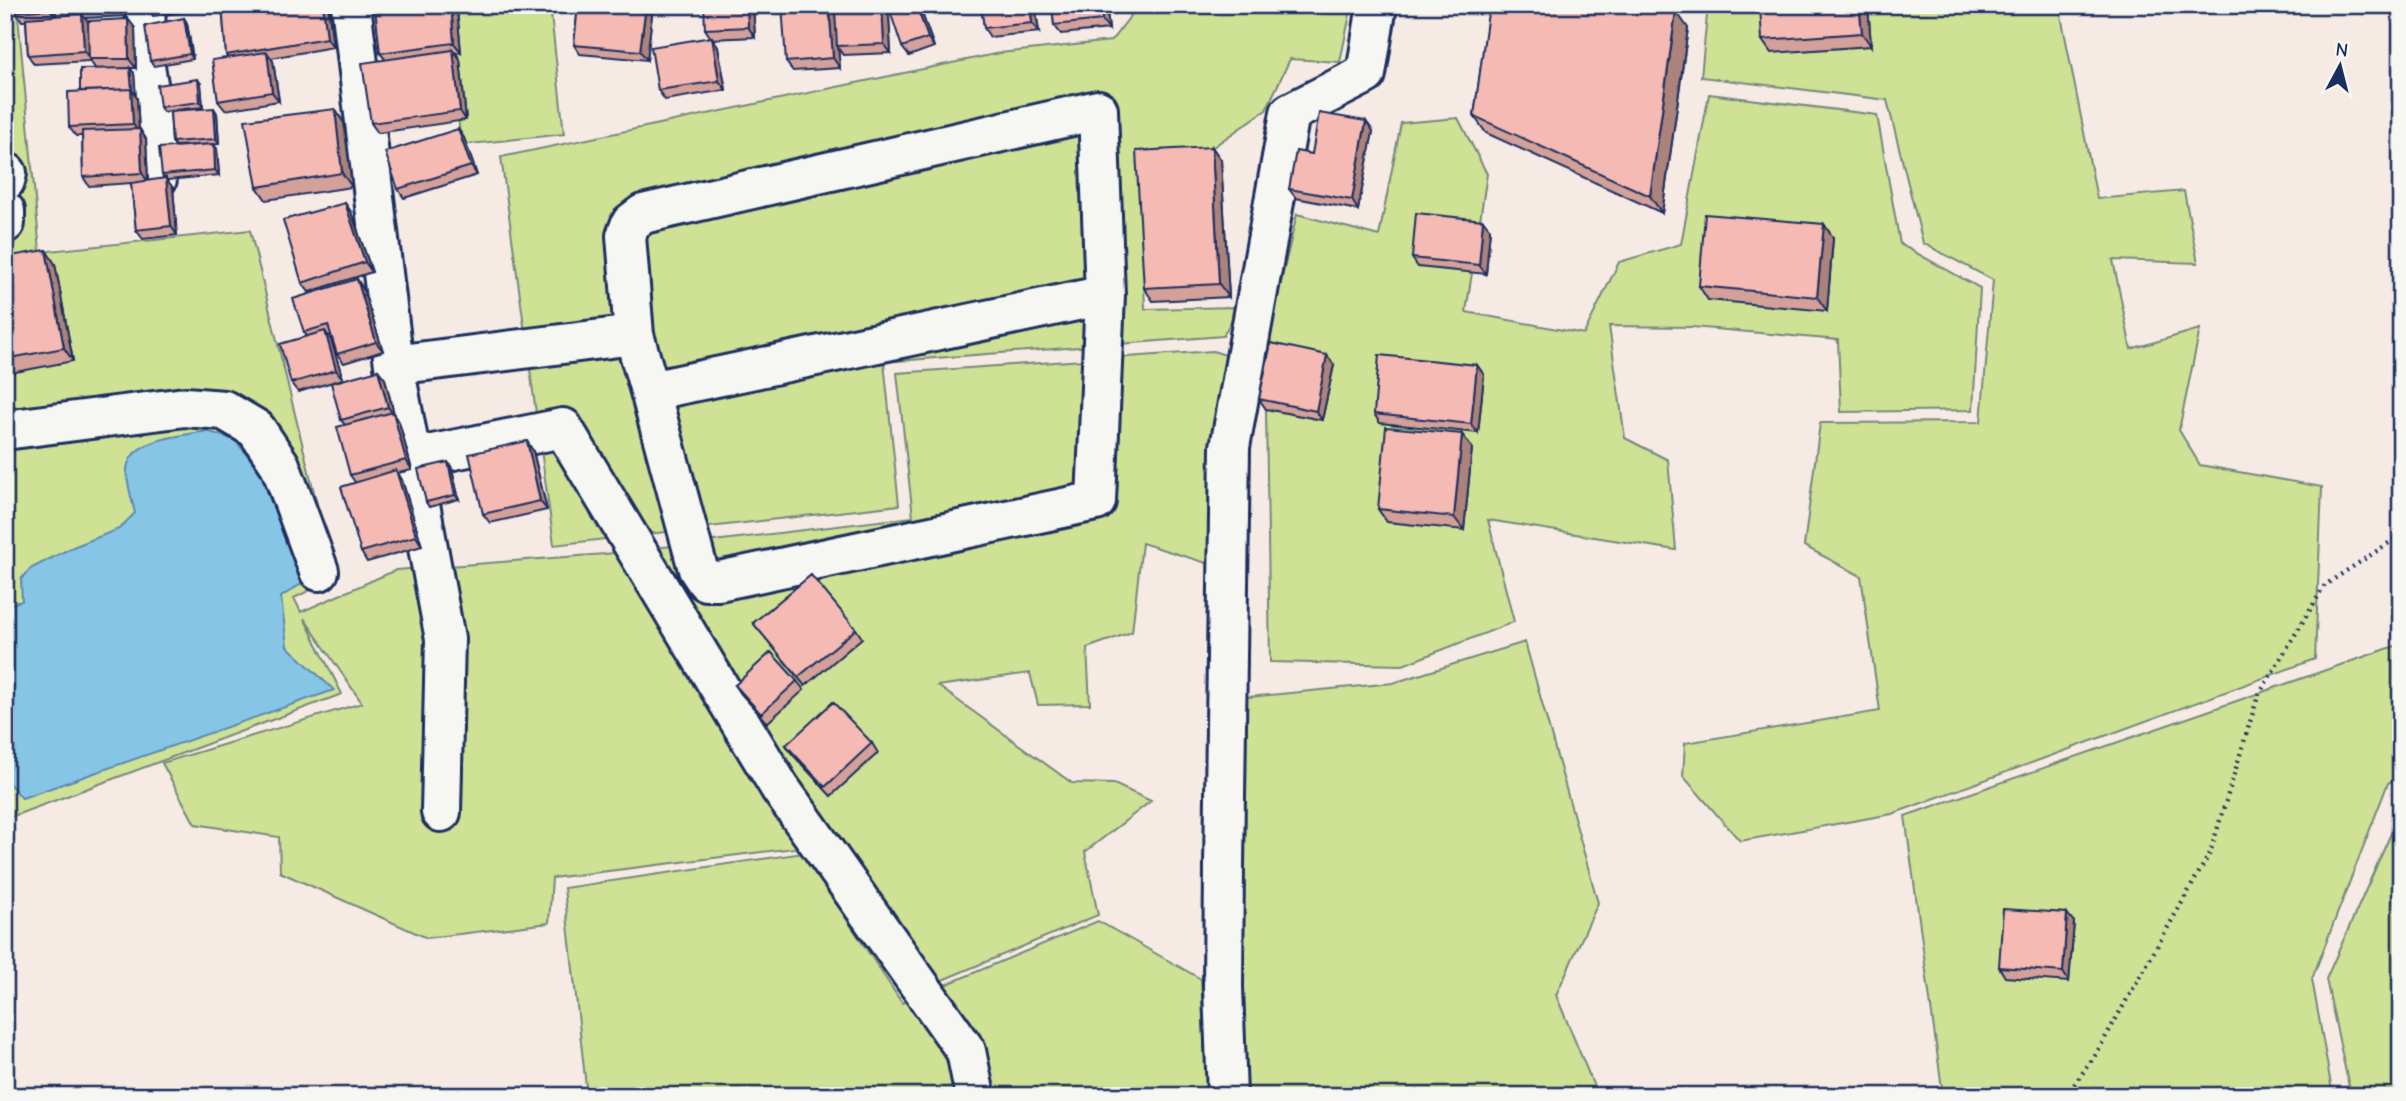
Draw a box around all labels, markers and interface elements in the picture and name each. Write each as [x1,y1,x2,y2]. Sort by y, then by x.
north arrow [2304,32,2374,102]
text: N [2334,38,2349,62]

